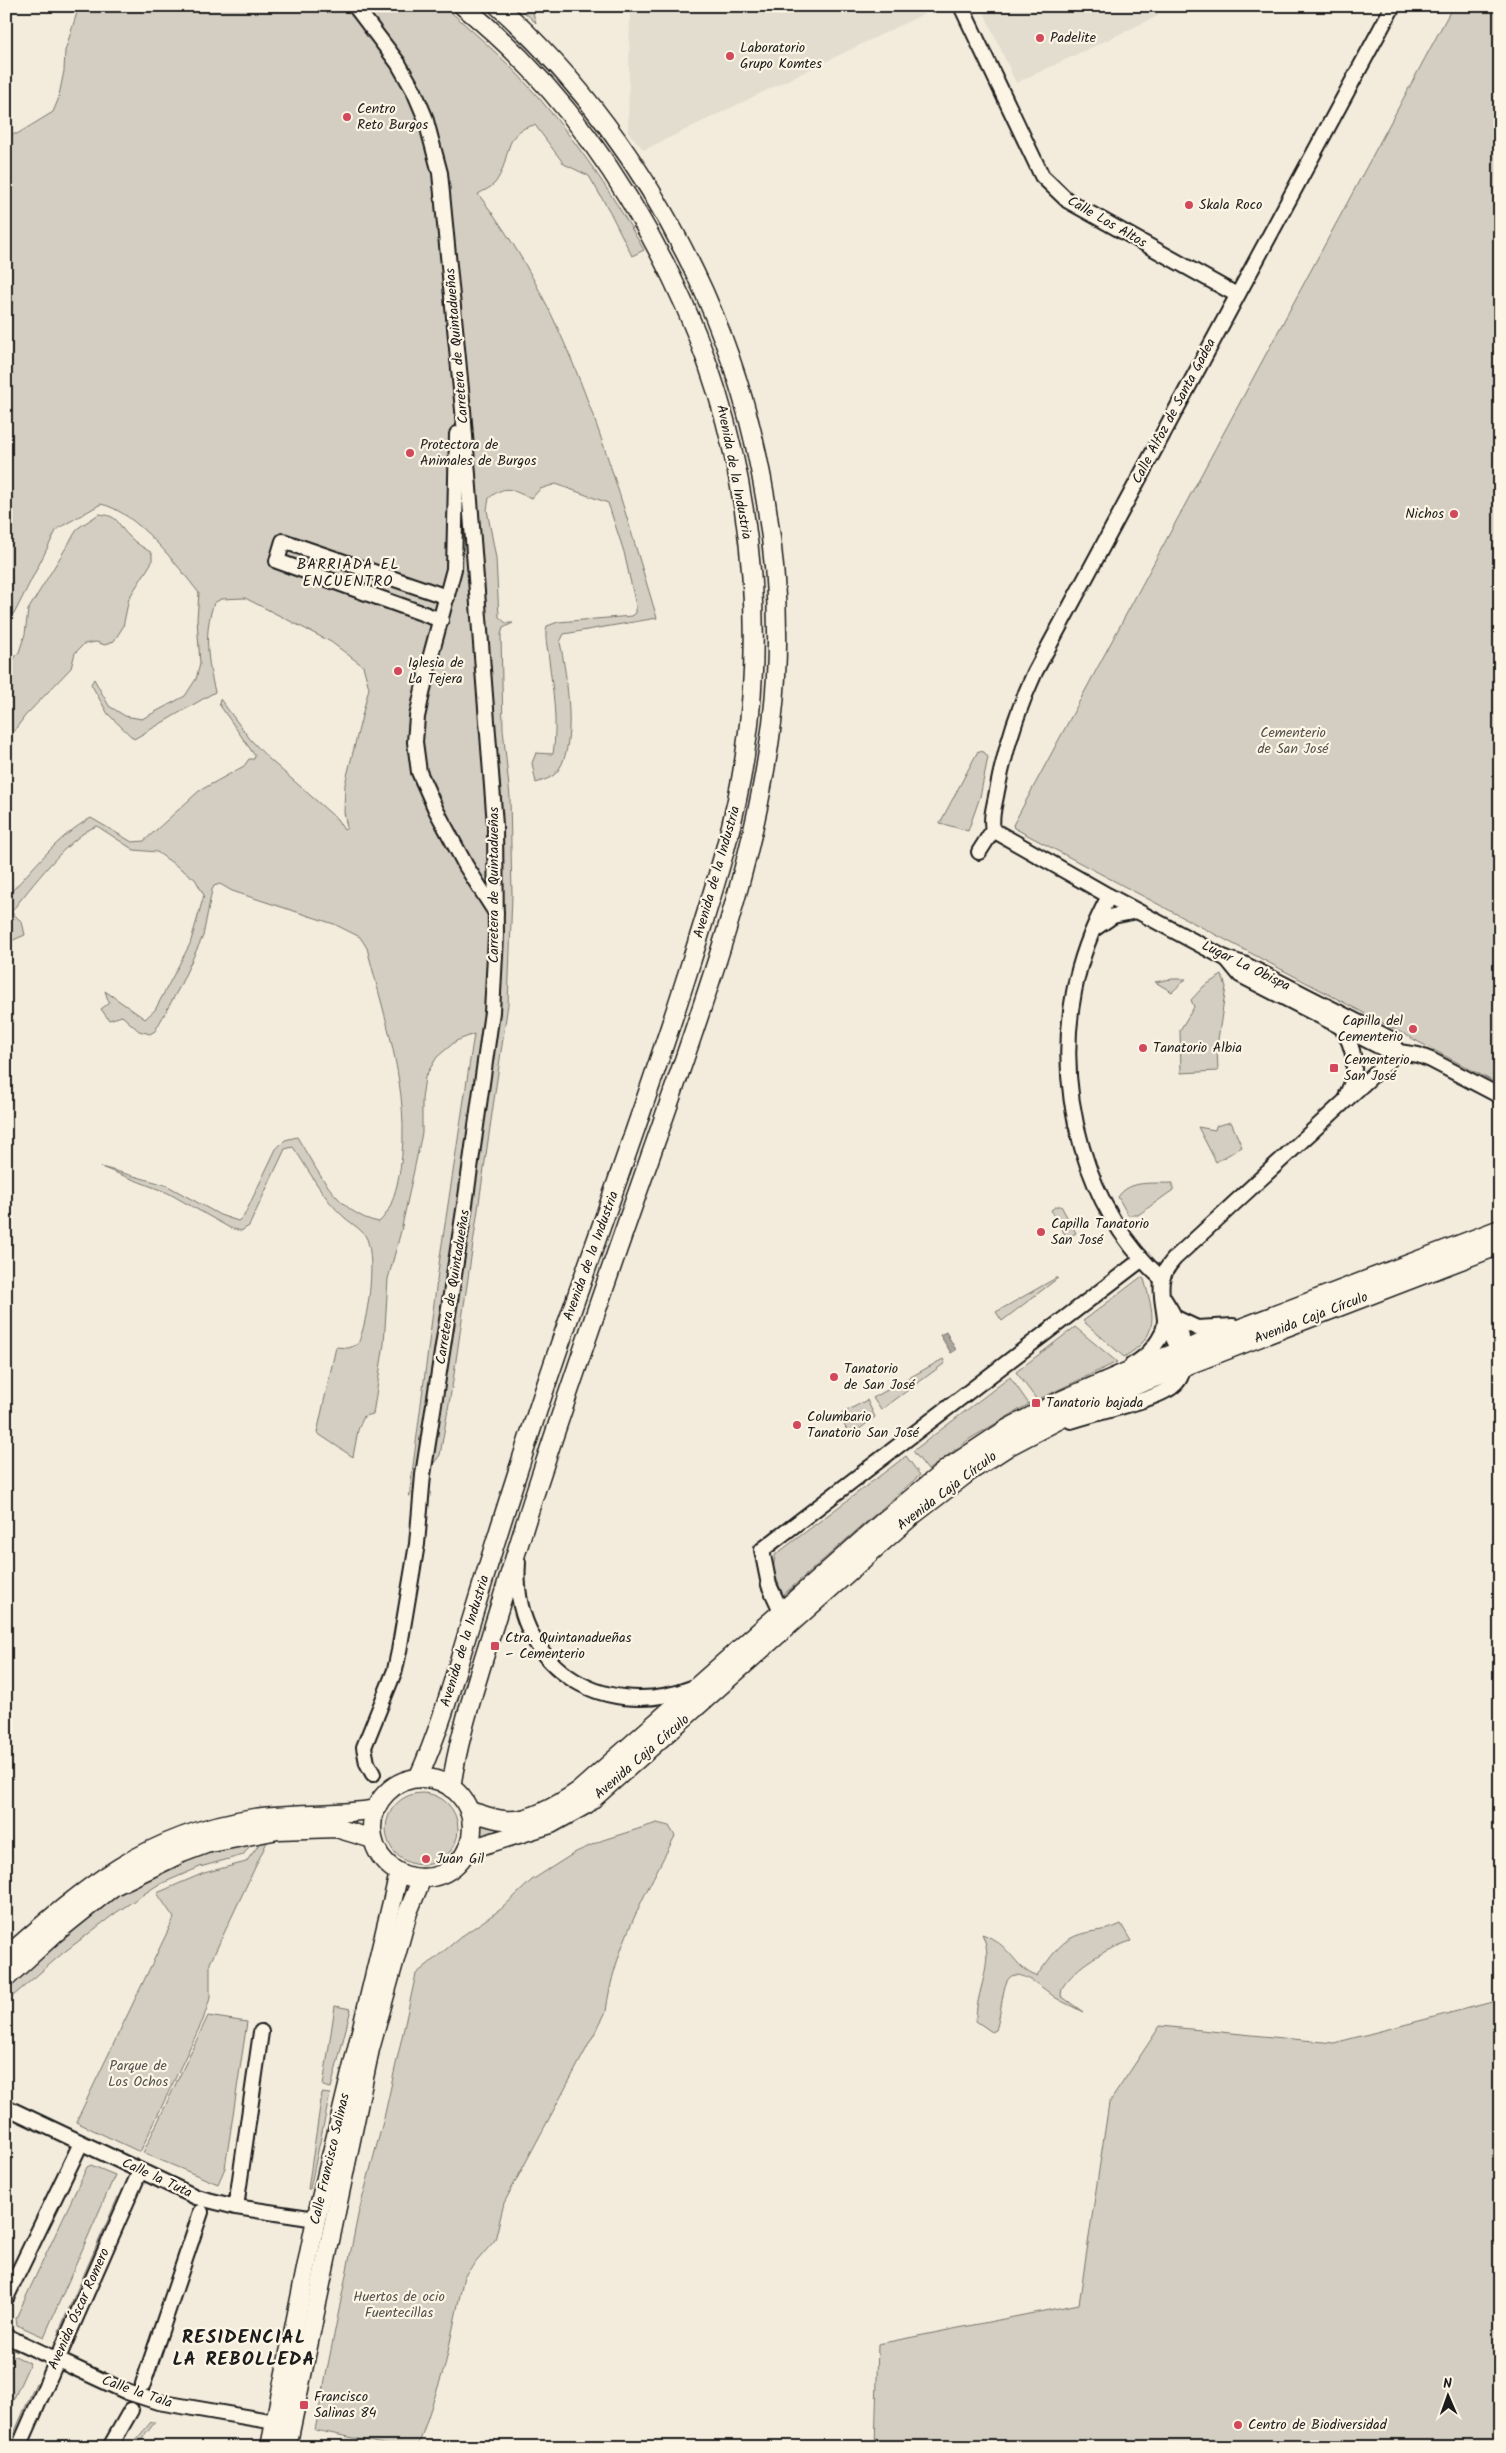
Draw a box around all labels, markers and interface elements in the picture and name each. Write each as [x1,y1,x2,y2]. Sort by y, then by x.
place label: Padelite [1050,27,1097,49]
marker: Padelite [1034,32,1046,44]
place label: Laboratorio Grupo Komtes [740,37,822,75]
marker: Laboratorio Grupo Komtes [724,50,736,62]
place label: Centro Reto Burgos [357,98,428,136]
marker: Centro Reto Burgos [341,111,353,123]
street label: Calle Los Altos [1063,190,1151,254]
place label: Skala Roco [1199,194,1262,216]
marker: Skala Roco [1183,199,1195,211]
street label: Carretera de Quintadueñas [439,267,475,425]
street label: Calle Alfoz de Santa Gadea [1126,334,1222,488]
street label: Avenida de la Industria [710,403,758,541]
place label: Protectora de Animales de Burgos [420,434,537,472]
marker: Protectora de Animales de Burgos [404,447,416,459]
place label: Nichos [1405,503,1444,525]
marker: Nichos [1448,508,1460,520]
district label: BARRIADA EL ENCUENTRO [297,553,399,594]
place label: Iglesia de La Tejera [408,652,464,690]
marker: Iglesia de La Tejera [392,665,404,677]
park label: Cementerio de San José [1258,722,1329,760]
street label: Avenida de la Industria [688,803,746,941]
street label: Carretera de Quintadueñas [483,807,505,963]
street label: Lugar La Obispa [1198,935,1294,997]
place label: Capilla del Cementerio [1337,1010,1404,1048]
marker: Capilla del Cementerio [1407,1023,1419,1035]
place label: Tanatorio Albia [1153,1037,1242,1059]
marker: Tanatorio Albia [1137,1042,1149,1054]
place label: Cementerio San José [1344,1049,1410,1087]
marker: Cementerio San José [1328,1062,1340,1074]
street label: Avenida de la Industria [557,1188,625,1324]
street label: Carretera de Quintadueñas [430,1208,476,1366]
place label: Capilla Tanatorio San José [1051,1213,1149,1251]
marker: Capilla Tanatorio San José [1035,1226,1047,1238]
street label: Avenida Caja Círculo [1251,1286,1371,1350]
place label: Tanatorio de San José [844,1358,916,1396]
marker: Tanatorio de San José [828,1371,840,1383]
place label: Tanatorio bajada [1046,1392,1143,1414]
marker: Tanatorio bajada [1030,1397,1042,1409]
place label: Columbario Tanatorio San José [807,1406,920,1444]
marker: Columbario Tanatorio San José [791,1419,803,1431]
street label: Avenida Caja Círculo [892,1446,1002,1536]
street label: Avenida de la Industria [435,1572,495,1710]
place label: Ctra. Quintanadueñas – Cementerio [505,1627,631,1665]
marker: Ctra. Quintanadueñas – Cementerio [489,1640,501,1652]
street label: Avenida Caja Círculo [589,1709,695,1805]
place label: Juan Gil [436,1848,485,1870]
marker: Juan Gil [420,1853,432,1865]
park label: Parque de Los Ochos [108,2055,168,2093]
street label: Calle Francisco Salinas [304,2091,356,2227]
street label: Calle la Tuta [118,2152,196,2204]
street label: Avenida Óscar Romero [42,2245,116,2373]
park label: Huertos de ocio Fuentecillas [353,2286,445,2324]
district label: RESIDENCIAL LA REBOLLEDA [172,2323,316,2375]
street label: Calle la Tala [99,2370,175,2414]
north arrow [1424,2370,1474,2420]
text: N [1443,2373,1453,2395]
place label: Francisco Salinas 84 [314,2386,377,2424]
marker: Francisco Salinas 84 [298,2399,310,2411]
place label: Centro de Biodiversidad [1248,2414,1388,2436]
marker: Centro de Biodiversidad [1232,2419,1244,2431]

